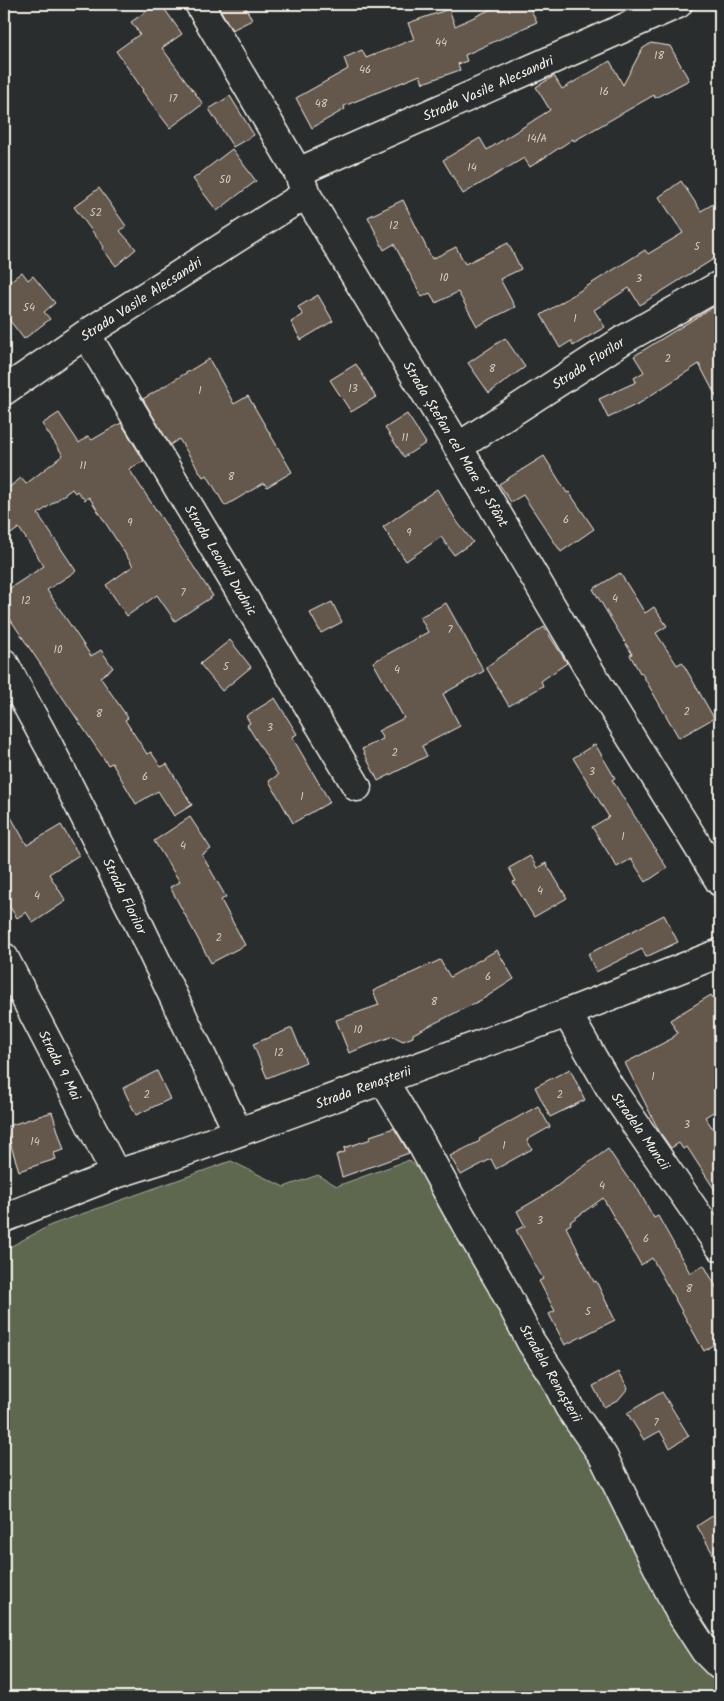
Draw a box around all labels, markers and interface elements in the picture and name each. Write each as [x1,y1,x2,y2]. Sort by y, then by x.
house number: 44 [435,34,447,52]
house number: 18 [654,47,664,65]
street label: Strada Vasile Alecsandri [419,50,558,128]
house number: 46 [359,61,371,79]
house number: 16 [599,83,609,101]
house number: 17 [169,90,178,108]
house number: 48 [315,95,328,113]
house number: 14/A [527,130,547,148]
house number: 14 [467,159,477,177]
house number: 50 [219,171,231,189]
house number: 52 [90,204,102,222]
house number: 12 [389,217,399,235]
house number: 5 [694,238,701,256]
street label: Strada Vasile Alecsandri [76,252,207,348]
house number: 10 [440,269,449,287]
house number: 3 [636,270,642,288]
house number: 54 [23,299,35,317]
house number: 1 [573,310,577,328]
street label: Strada Florilor [548,331,630,396]
house number: 2 [665,350,671,368]
street label: Strada Ștefan cel Mare și Sfânt [397,357,514,532]
house number: 8 [489,360,496,378]
house number: 13 [348,380,358,398]
house number: 1 [198,382,202,400]
house number: 11 [402,429,408,447]
house number: 11 [80,457,86,475]
house number: 8 [228,468,235,486]
street label: Strada Leonid Dudnic [178,501,262,620]
house number: 6 [563,511,569,529]
house number: 9 [127,514,133,532]
house number: 9 [406,524,412,542]
house number: 7 [180,584,186,602]
house number: 4 [612,590,618,608]
house number: 12 [21,592,31,610]
house number: 7 [447,621,453,639]
house number: 10 [54,641,63,659]
house number: 5 [223,658,230,676]
house number: 4 [394,661,400,679]
house number: 2 [684,703,690,721]
house number: 8 [96,705,103,723]
house number: 3 [267,719,273,737]
house number: 2 [392,744,398,762]
house number: 3 [589,763,595,781]
house number: 6 [142,768,148,786]
house number: 1 [300,788,304,806]
house number: 1 [621,828,625,846]
house number: 4 [180,837,186,855]
street label: Strada Florilor [96,854,153,940]
house number: 4 [537,882,543,900]
house number: 4 [34,887,40,905]
house number: 2 [216,929,222,947]
house number: 6 [485,968,491,986]
house number: 8 [431,993,438,1011]
house number: 10 [354,1021,363,1039]
street label: Strada 9 Mai [32,1026,87,1105]
house number: 12 [274,1044,284,1062]
street label: Strada Renașterii [312,1060,415,1115]
house number: 1 [651,1068,655,1086]
house number: 2 [144,1086,150,1104]
house number: 2 [557,1086,563,1104]
street label: Stradela Muncii [605,1088,676,1176]
house number: 3 [684,1116,690,1134]
house number: 14 [30,1133,40,1151]
house number: 1 [502,1137,506,1155]
house number: 4 [599,1177,605,1195]
house number: 3 [537,1212,543,1230]
house number: 6 [643,1230,649,1248]
house number: 8 [686,1280,693,1298]
house number: 5 [585,1303,592,1321]
street label: Stradela Renașterii [513,1320,588,1427]
house number: 7 [653,1414,659,1432]

